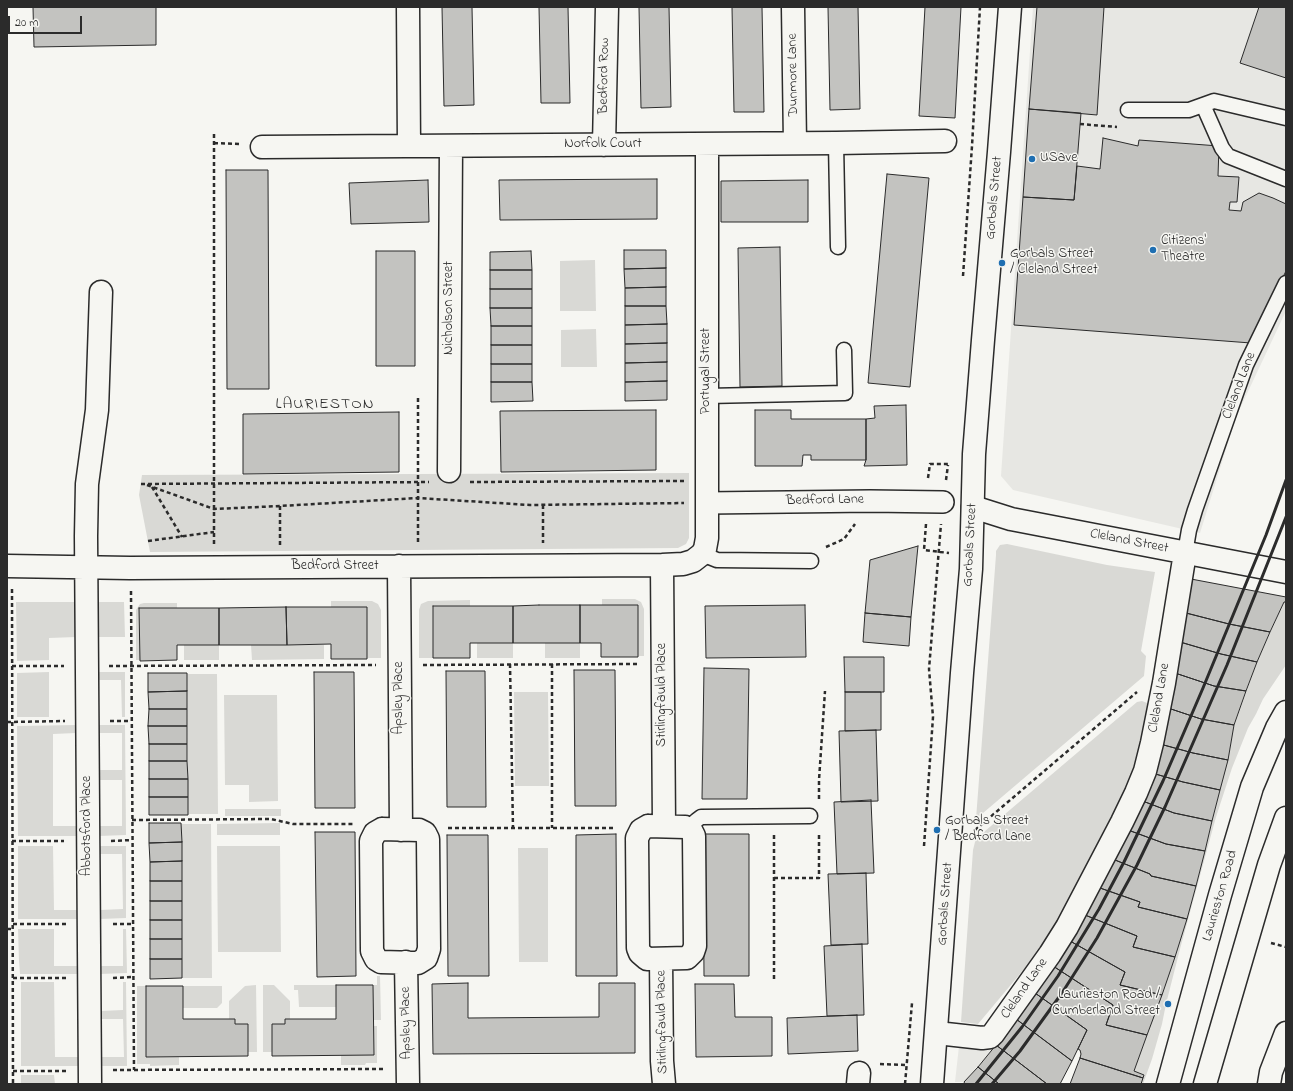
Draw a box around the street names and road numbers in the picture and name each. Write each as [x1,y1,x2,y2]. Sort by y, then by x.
street label: Dunmore Lane [785,33,803,117]
street label: Bedford Row [596,38,614,114]
street label: Norfolk Court [564,137,642,153]
street label: Gorbals Street [983,156,1007,240]
street label: Nicholson Street [442,261,458,355]
street label: Portugal Street [699,328,715,414]
street label: Cleland Lane [1220,350,1260,422]
street label: Bedford Lane [786,492,864,510]
street label: Gorbals Street [960,503,982,587]
street label: Cleland Street [1088,526,1170,558]
street label: Bedford Street [291,559,379,575]
street label: Stirlingfauld Place [655,643,671,747]
street label: Apsley Place [392,662,408,734]
street label: Cleland Lane [1146,662,1174,734]
street label: Abbotsford Place [80,776,96,876]
street label: Laurieston Road [1200,849,1242,943]
street label: Gorbals Street [935,862,957,946]
street label: Cleland Lane [998,955,1052,1023]
street label: Stirlingfauld Place [654,970,672,1074]
street label: Apsley Place [398,986,416,1060]

